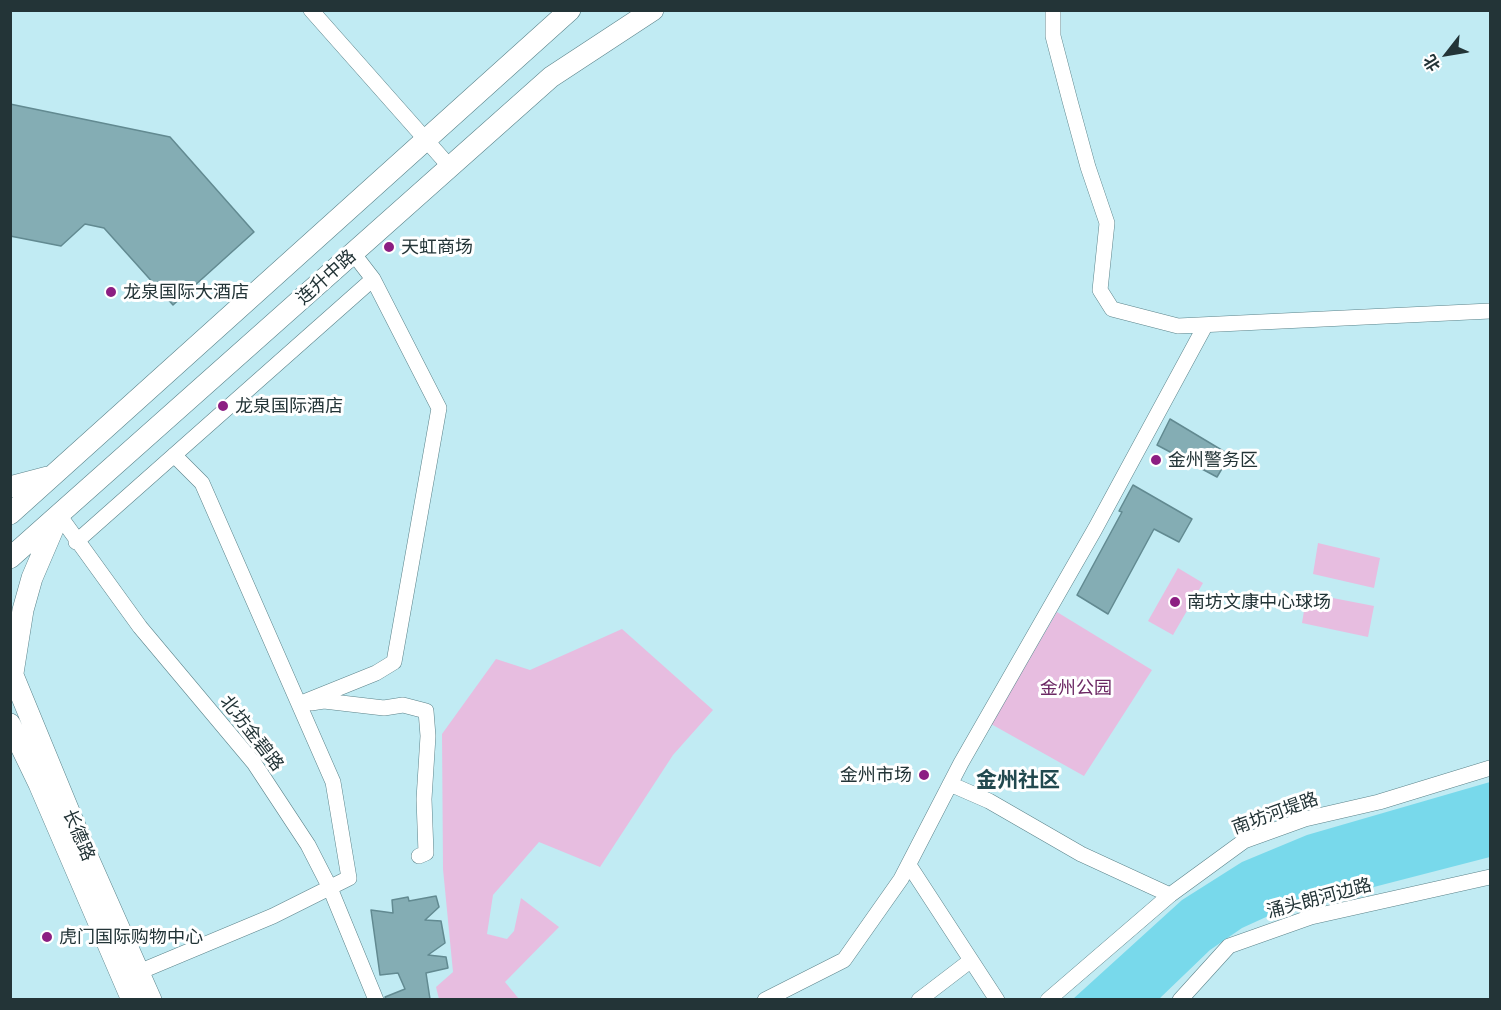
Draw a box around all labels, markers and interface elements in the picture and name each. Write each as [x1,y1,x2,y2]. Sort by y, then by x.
north arrow [1417,24,1477,84]
text: 北 [1419,52,1443,75]
place label: 天虹商场 [401,236,473,258]
marker: 天虹商场 [382,240,396,254]
street label: 连升中路 [292,245,360,309]
place label: 龙泉国际大酒店 [123,281,249,303]
marker: 龙泉国际大酒店 [104,285,118,299]
place label: 龙泉国际酒店 [235,395,343,417]
marker: 龙泉国际酒店 [216,399,230,413]
place label: 金州警务区 [1168,449,1258,471]
marker: 金州警务区 [1149,453,1163,467]
place label: 南坊文康中心球场 [1187,591,1331,613]
marker: 南坊文康中心球场 [1168,595,1182,609]
park label: 金州公园 [1040,677,1112,699]
street label: 北坊金碧路 [216,691,288,775]
place label: 金州市场 [840,764,912,786]
district label: 金州社区 [976,767,1060,793]
marker: 金州市场 [917,768,931,782]
street label: 南坊河堤路 [1229,787,1321,839]
street label: 长德路 [59,806,99,864]
street label: 涌头朗河边路 [1264,874,1374,922]
place label: 虎门国际购物中心 [59,926,203,948]
marker: 虎门国际购物中心 [40,930,54,944]

